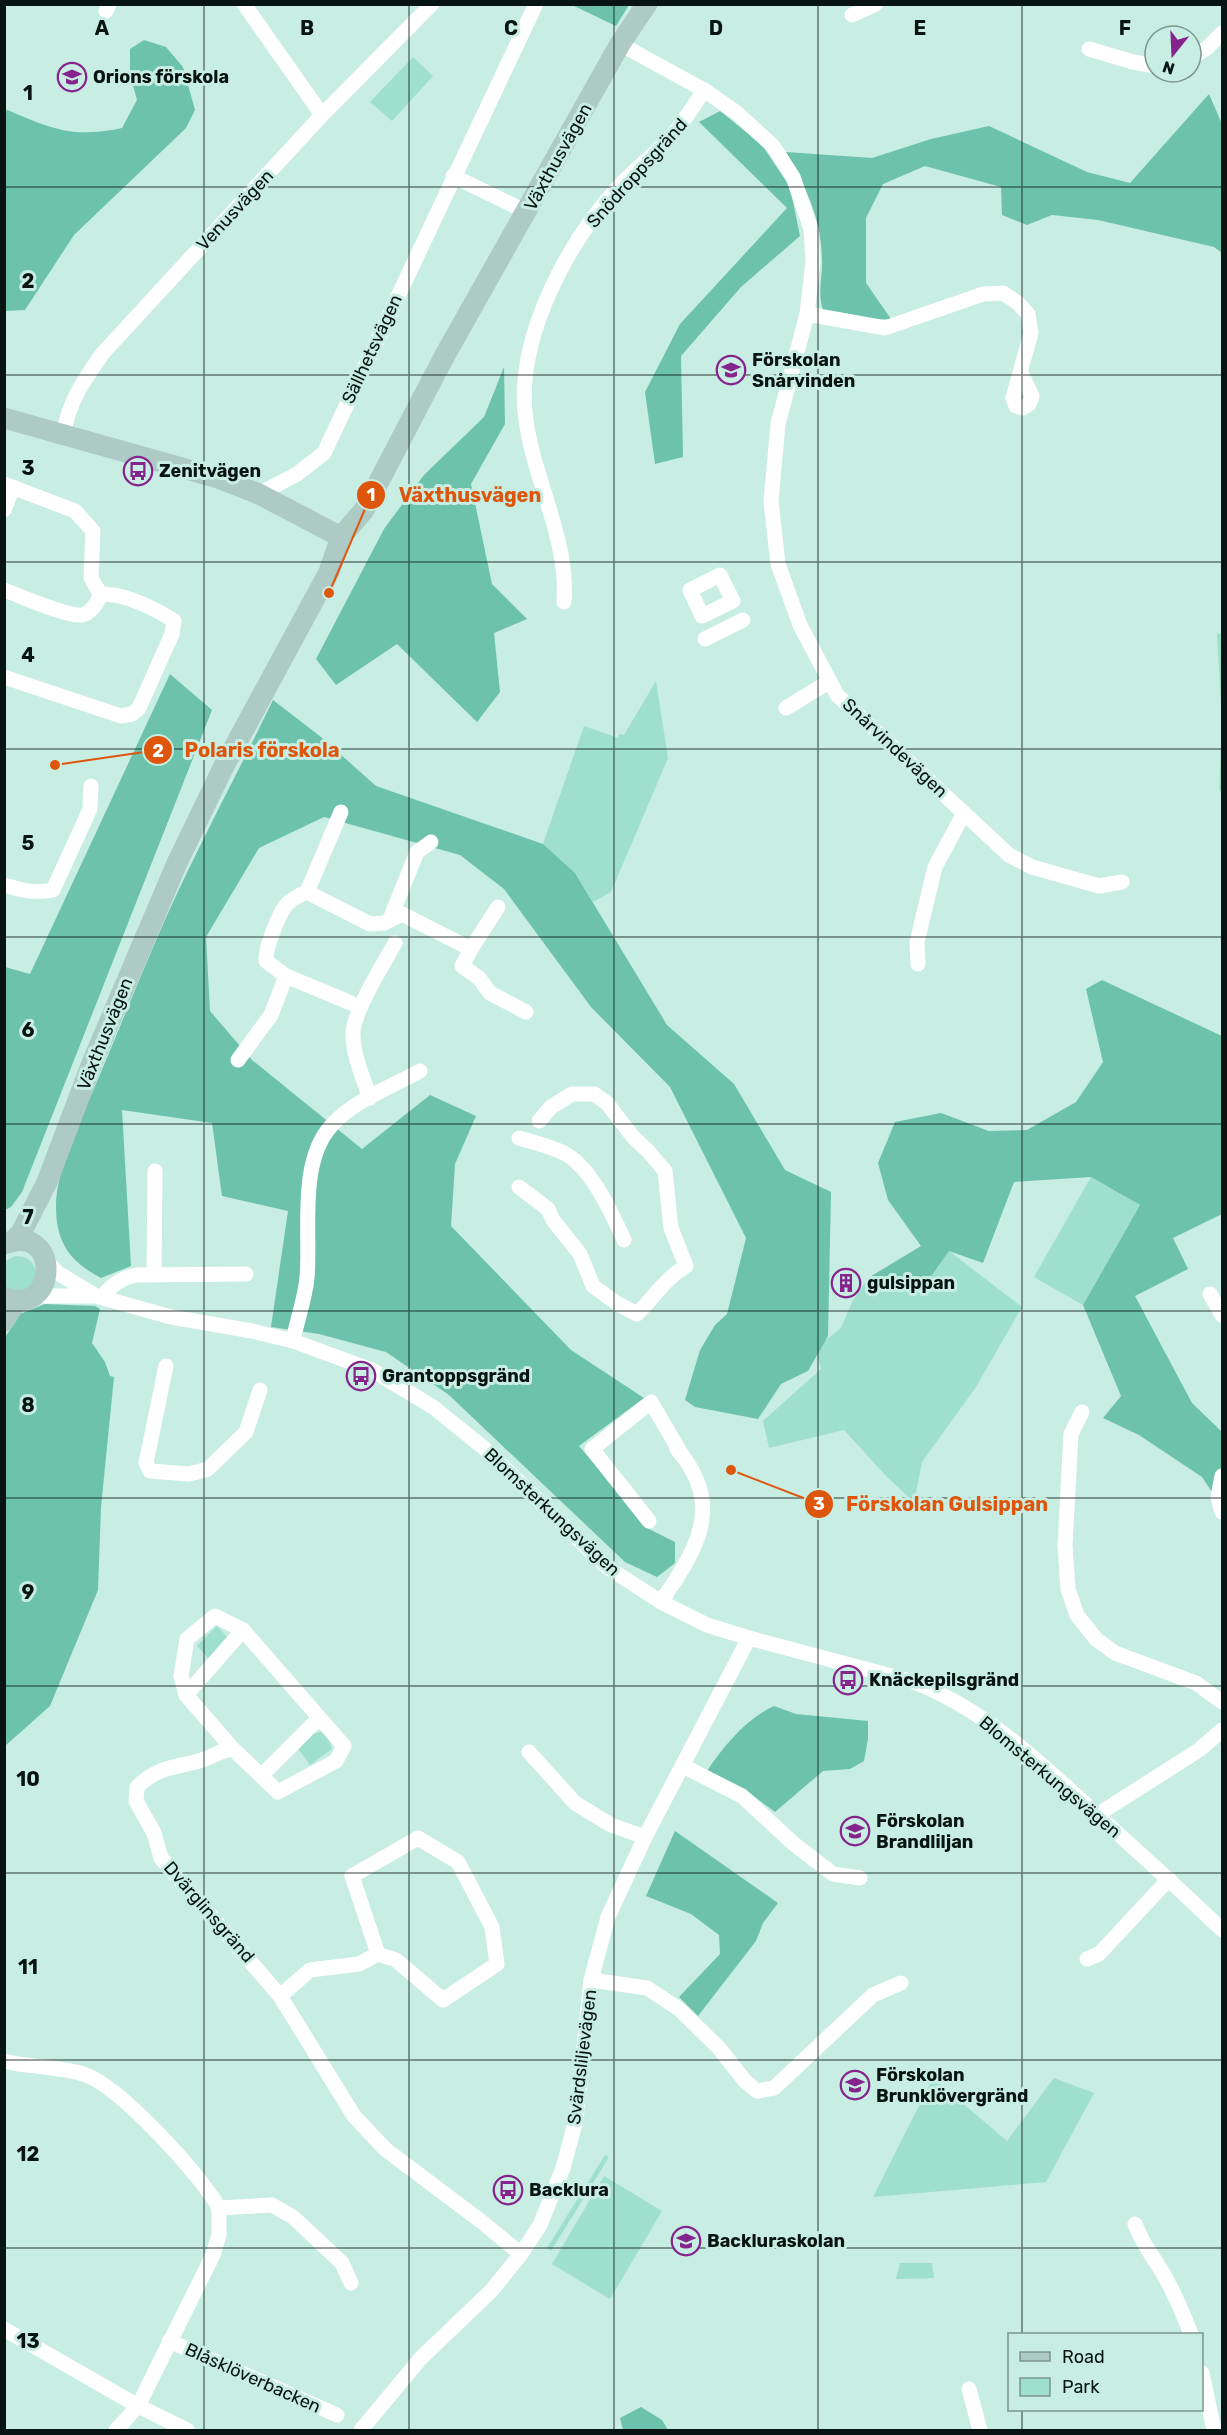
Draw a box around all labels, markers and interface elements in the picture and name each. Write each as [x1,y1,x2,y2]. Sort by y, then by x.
text: A [95,16,110,40]
text: B [300,16,314,40]
text: C [504,16,518,40]
text: D [709,16,723,40]
text: E [914,16,926,40]
text: F [1119,16,1131,40]
north arrow [1143,24,1203,84]
text: N [1160,57,1177,79]
school or university icon: Orions förskola [56,61,88,93]
place label: Orions förskola [93,66,229,88]
text: 1 [23,81,33,105]
street label: Växthusvägen [519,99,597,215]
street label: Snödroppsgränd [582,114,692,232]
street label: Venusvägen [192,165,278,255]
text: 2 [22,269,35,293]
street label: Sällhetsvägen [337,291,407,407]
place label: Förskolan Snårvinden [752,349,855,392]
school or university icon: Förskolan Snårvinden [715,354,747,386]
bus stop icon: Zenitvägen [122,455,154,487]
text: 3 [21,456,35,480]
place label: Zenitvägen [159,460,261,482]
callout: Växthusvägen [356,476,553,514]
text: Växthusvägen [399,483,541,507]
text: 1 [367,484,375,506]
text: 4 [21,643,35,667]
street label: Snårvindevägen [838,694,952,802]
callout: Polaris förskola [143,731,352,769]
text: Polaris förskola [185,738,339,762]
text: 2 [152,740,164,762]
text: 5 [22,831,35,855]
street label: Växthusvägen [72,975,138,1093]
text: 6 [21,1018,35,1042]
text: 7 [22,1205,34,1229]
building icon: gulsippan [830,1267,862,1299]
place label: gulsippan [867,1272,955,1294]
bus stop icon: Grantoppsgränd [345,1360,377,1392]
place label: Grantoppsgränd [382,1365,530,1387]
text: 8 [21,1393,35,1417]
street label: Blomsterkungsvägen [479,1443,625,1581]
callout: Förskolan Gulsippan [804,1485,1060,1523]
text: Förskolan Gulsippan [846,1492,1048,1516]
text: 3 [813,1493,825,1515]
text: 9 [22,1580,35,1604]
bus stop icon: Knäckepilsgränd [832,1664,864,1696]
place label: Knäckepilsgränd [869,1669,1019,1691]
street label: Blomsterkungsvägen [975,1711,1125,1843]
text: 10 [16,1767,40,1791]
place label: Förskolan Brandliljan [876,1810,973,1853]
school or university icon: Förskolan Brandliljan [839,1815,871,1847]
street label: Dvärglinsgränd [159,1857,259,1967]
text: 11 [18,1955,38,1979]
street label: Svärdsliljevägen [563,1988,601,2126]
place label: Förskolan Brunklövergränd [876,2064,1028,2107]
school or university icon: Förskolan Brunklövergränd [839,2069,871,2101]
text: 12 [17,2142,39,2166]
bus stop icon: Backlura [492,2174,524,2206]
place label: Backlura [529,2179,609,2201]
school or university icon: Backluraskolan [670,2225,702,2257]
place label: Backluraskolan [707,2230,845,2252]
text: 13 [16,2329,40,2353]
legend [1008,2333,1203,2411]
street label: Blåsklöverbacken [182,2338,324,2418]
text: Road [1062,2346,1105,2368]
text: Park [1062,2376,1100,2398]

